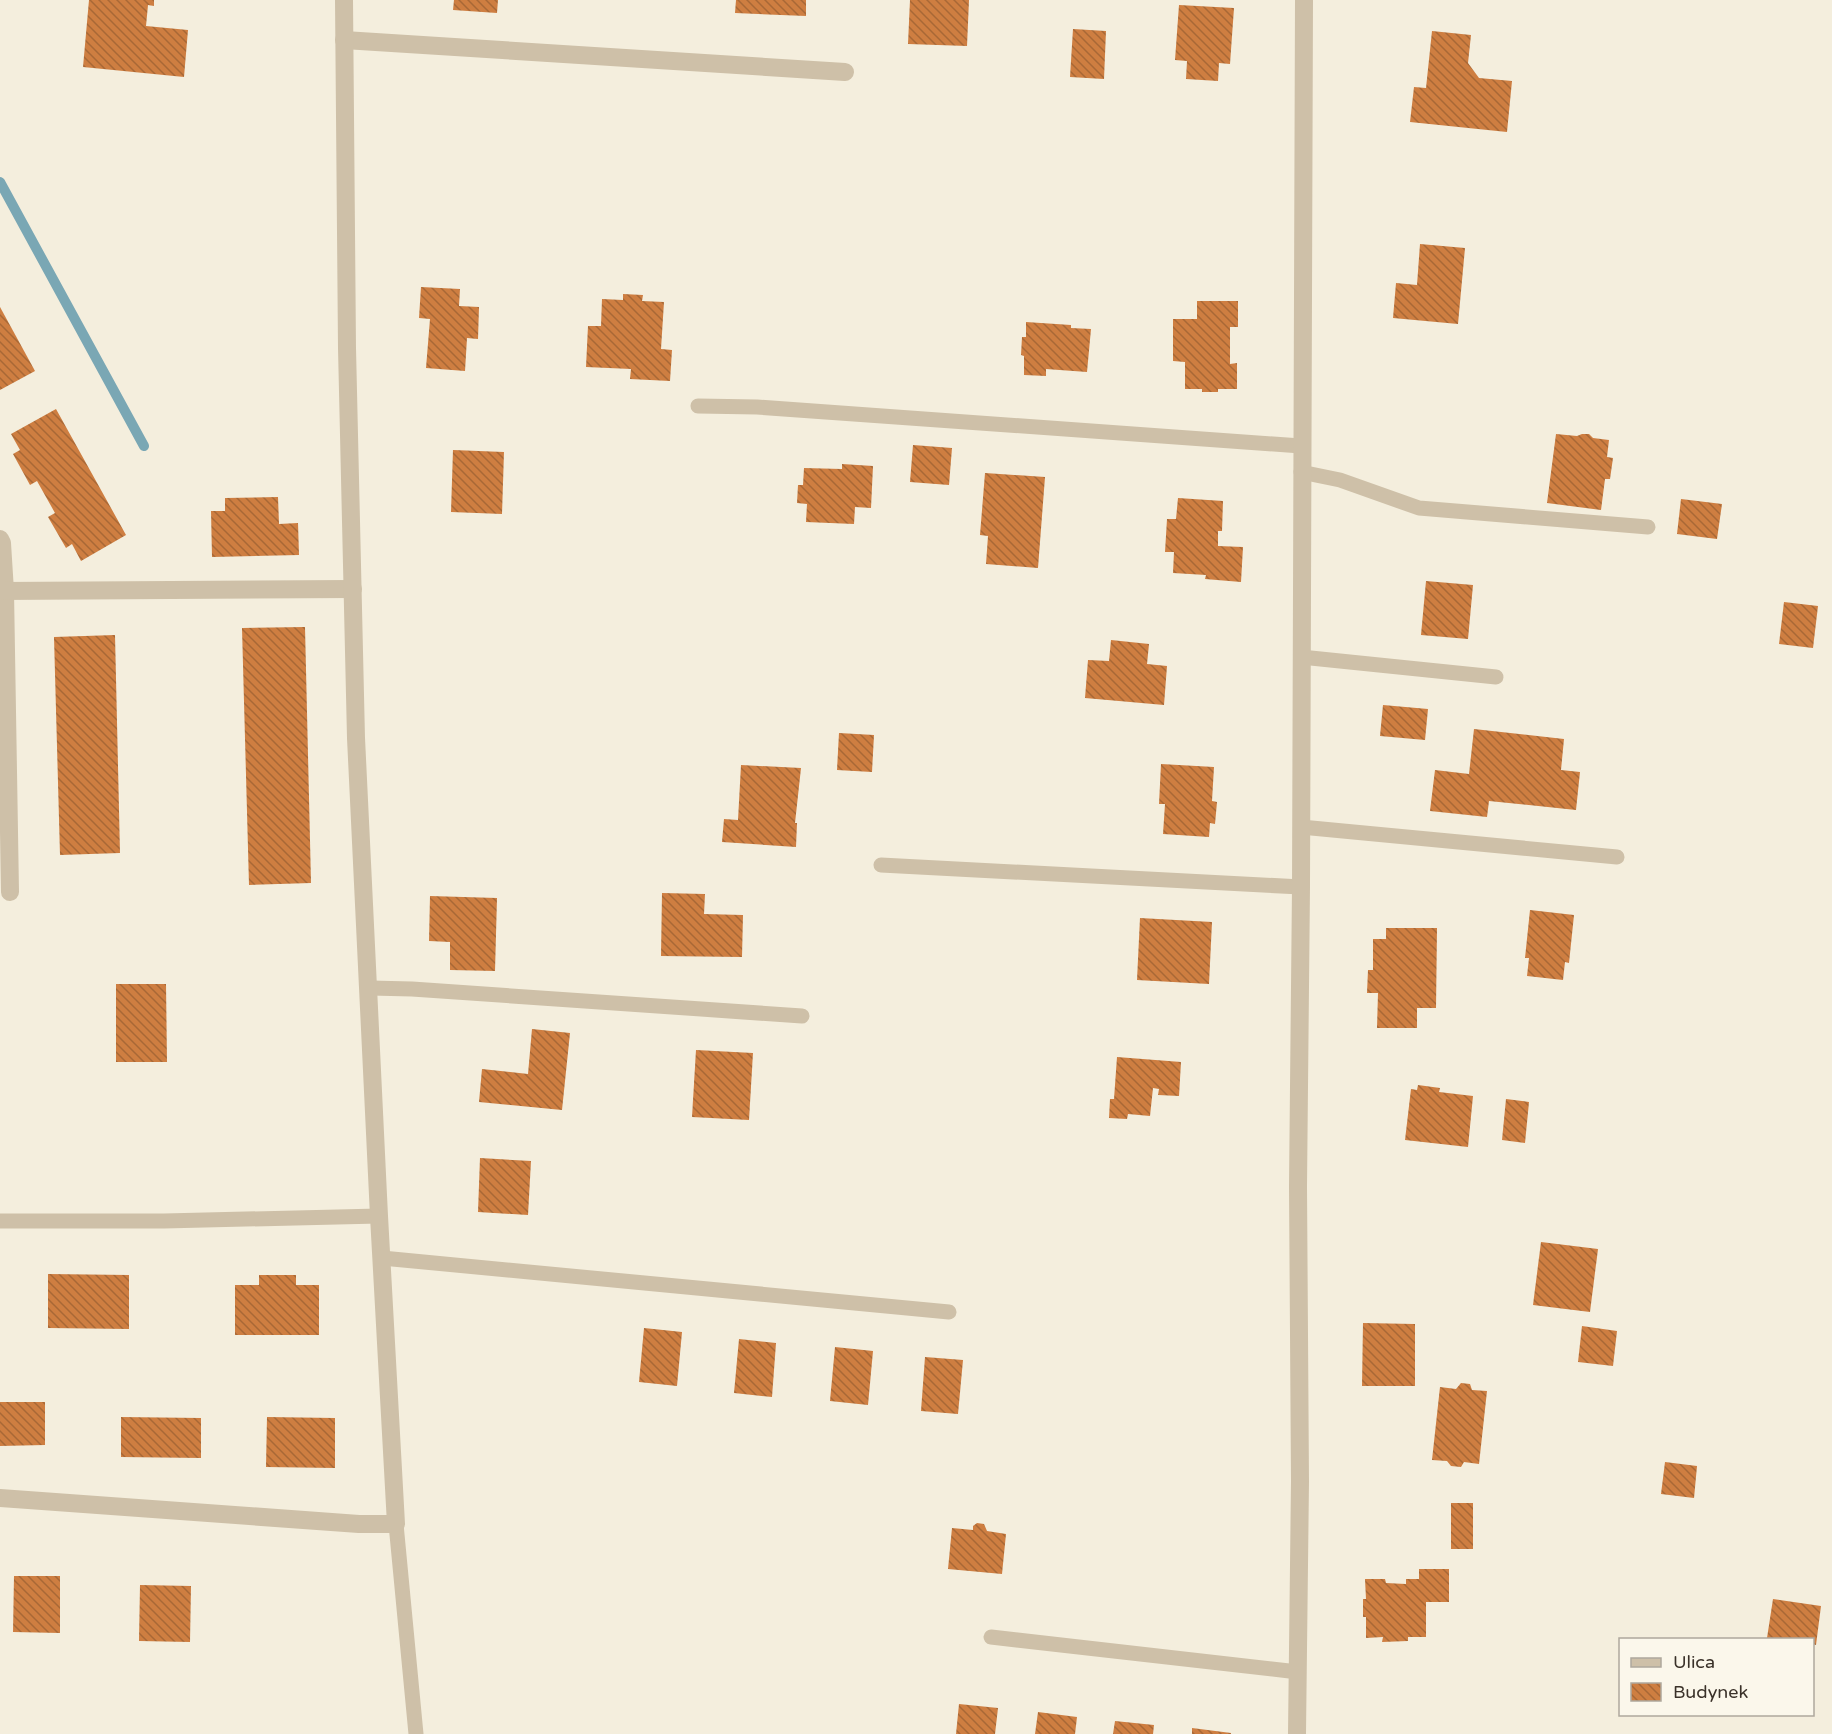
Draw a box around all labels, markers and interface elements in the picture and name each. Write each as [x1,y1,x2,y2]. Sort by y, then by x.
legend [1619,1638,1814,1716]
text: Ulica [1673,1651,1715,1673]
text: Budynek [1673,1681,1748,1703]

